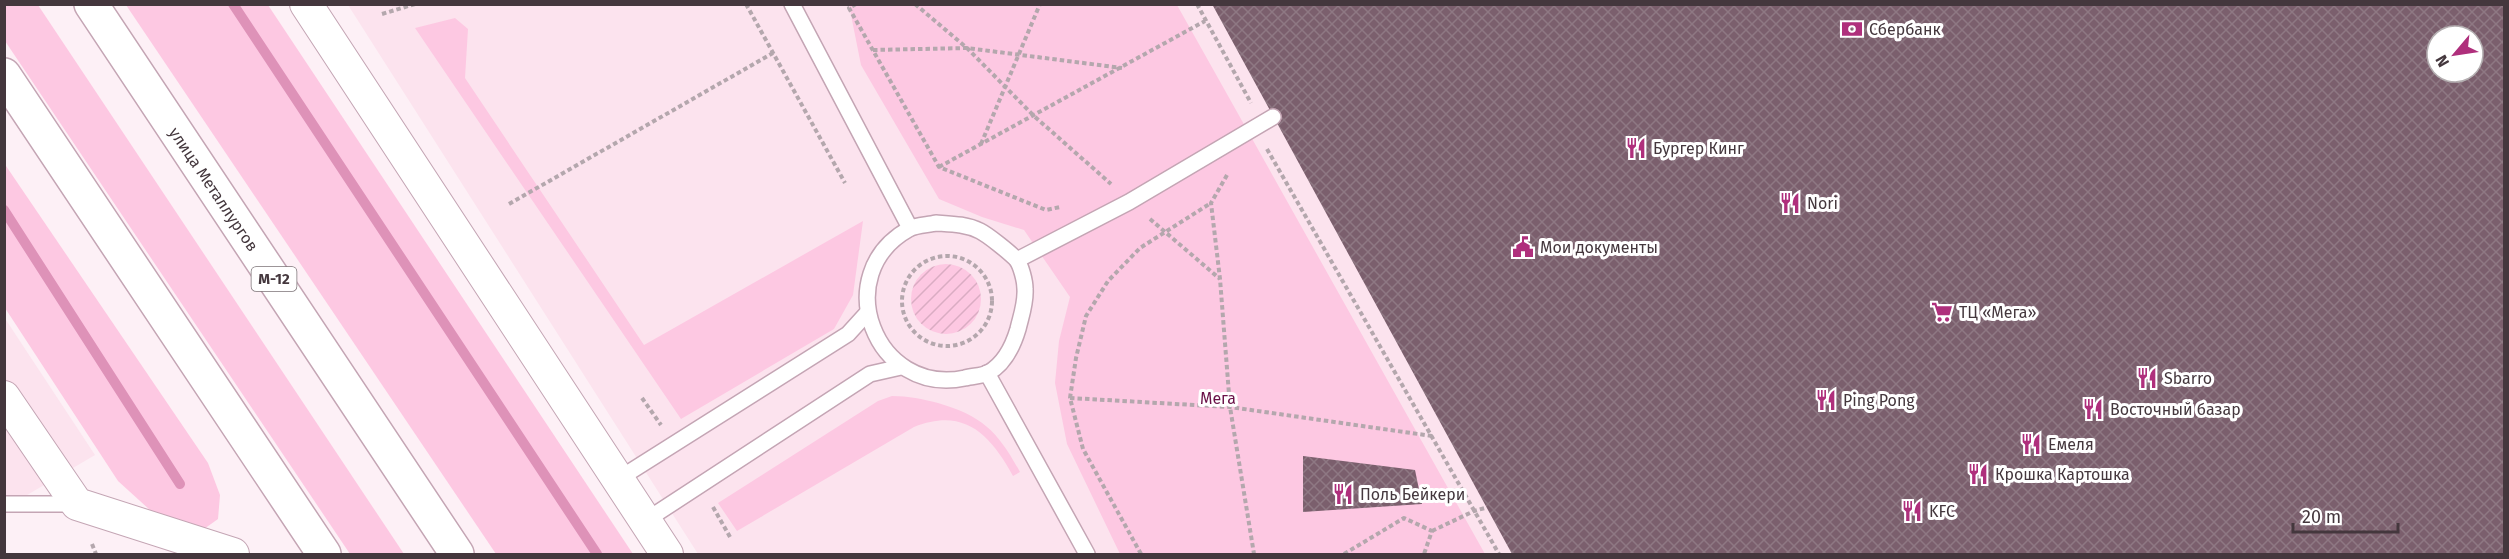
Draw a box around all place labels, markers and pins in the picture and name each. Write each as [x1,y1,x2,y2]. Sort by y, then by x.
bank icon: Сбербанк [1840,17,1864,41]
place label: Сбербанк [1869,20,1941,39]
restaurant icon: Бургер Кинг [1624,136,1648,160]
place label: Бургер Кинг [1653,139,1744,158]
restaurant icon: Nori [1778,191,1802,215]
place label: Nori [1807,194,1838,213]
public building icon: Мои документы [1511,235,1535,259]
place label: Мои документы [1540,238,1658,257]
supermarket icon: ТЦ «Мега» [1930,300,1954,324]
place label: ТЦ «Мега» [1959,303,2037,322]
restaurant icon: Sbarro [2135,366,2159,390]
place label: Sbarro [2164,369,2212,388]
restaurant icon: Ping Pong [1814,388,1838,412]
place label: Ping Pong [1843,391,1915,410]
restaurant icon: Восточный базар [2081,397,2105,421]
place label: Восточный базар [2110,400,2241,419]
restaurant icon: Емеля [2019,432,2043,456]
place label: Емеля [2048,435,2094,454]
restaurant icon: Крошка Картошка [1966,462,1990,486]
place label: Крошка Картошка [1995,465,2130,484]
restaurant icon: Поль Бейкери [1331,482,1355,506]
place label: Поль Бейкери [1360,485,1465,504]
restaurant icon: KFC [1900,499,1924,523]
place label: KFC [1929,502,1955,521]

